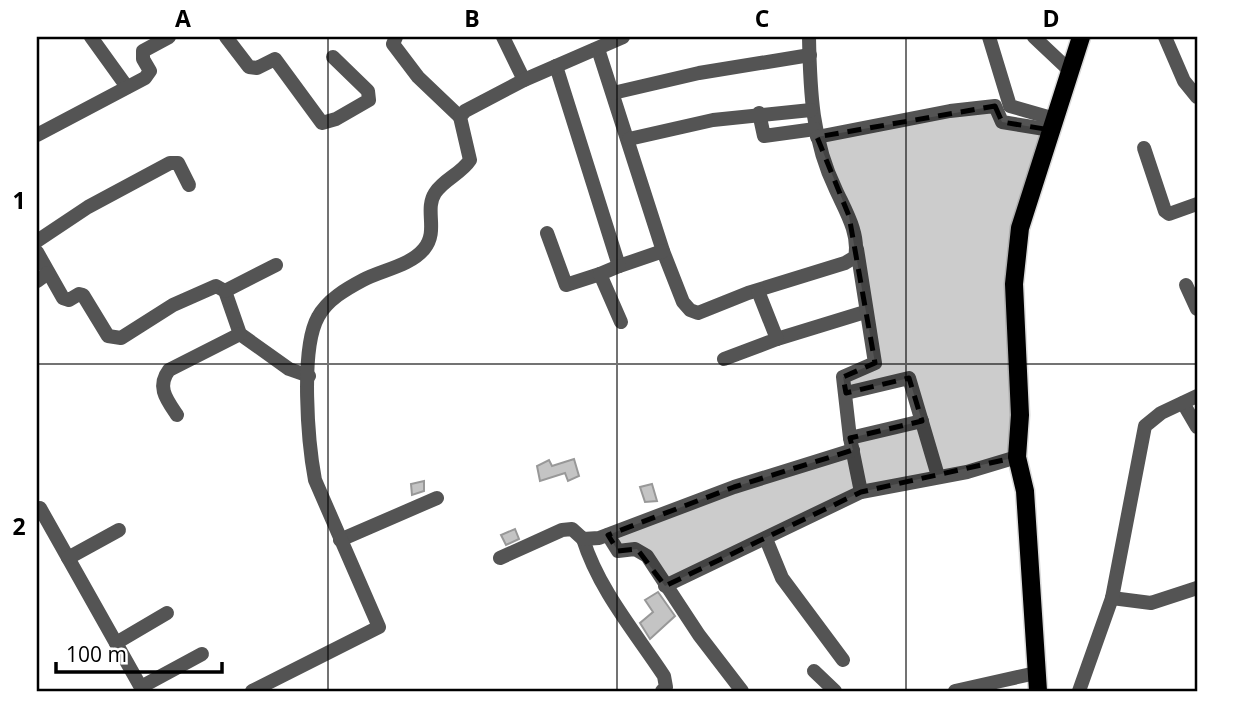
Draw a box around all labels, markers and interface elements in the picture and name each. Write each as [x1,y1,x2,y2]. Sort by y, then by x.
text: A [175,2,191,34]
text: B [464,2,480,34]
text: C [755,2,769,34]
text: D [1042,2,1060,34]
text: 1 [12,184,26,216]
text: 2 [12,510,26,542]
scale bar [56,630,222,674]
text: 100 m [66,640,127,668]

